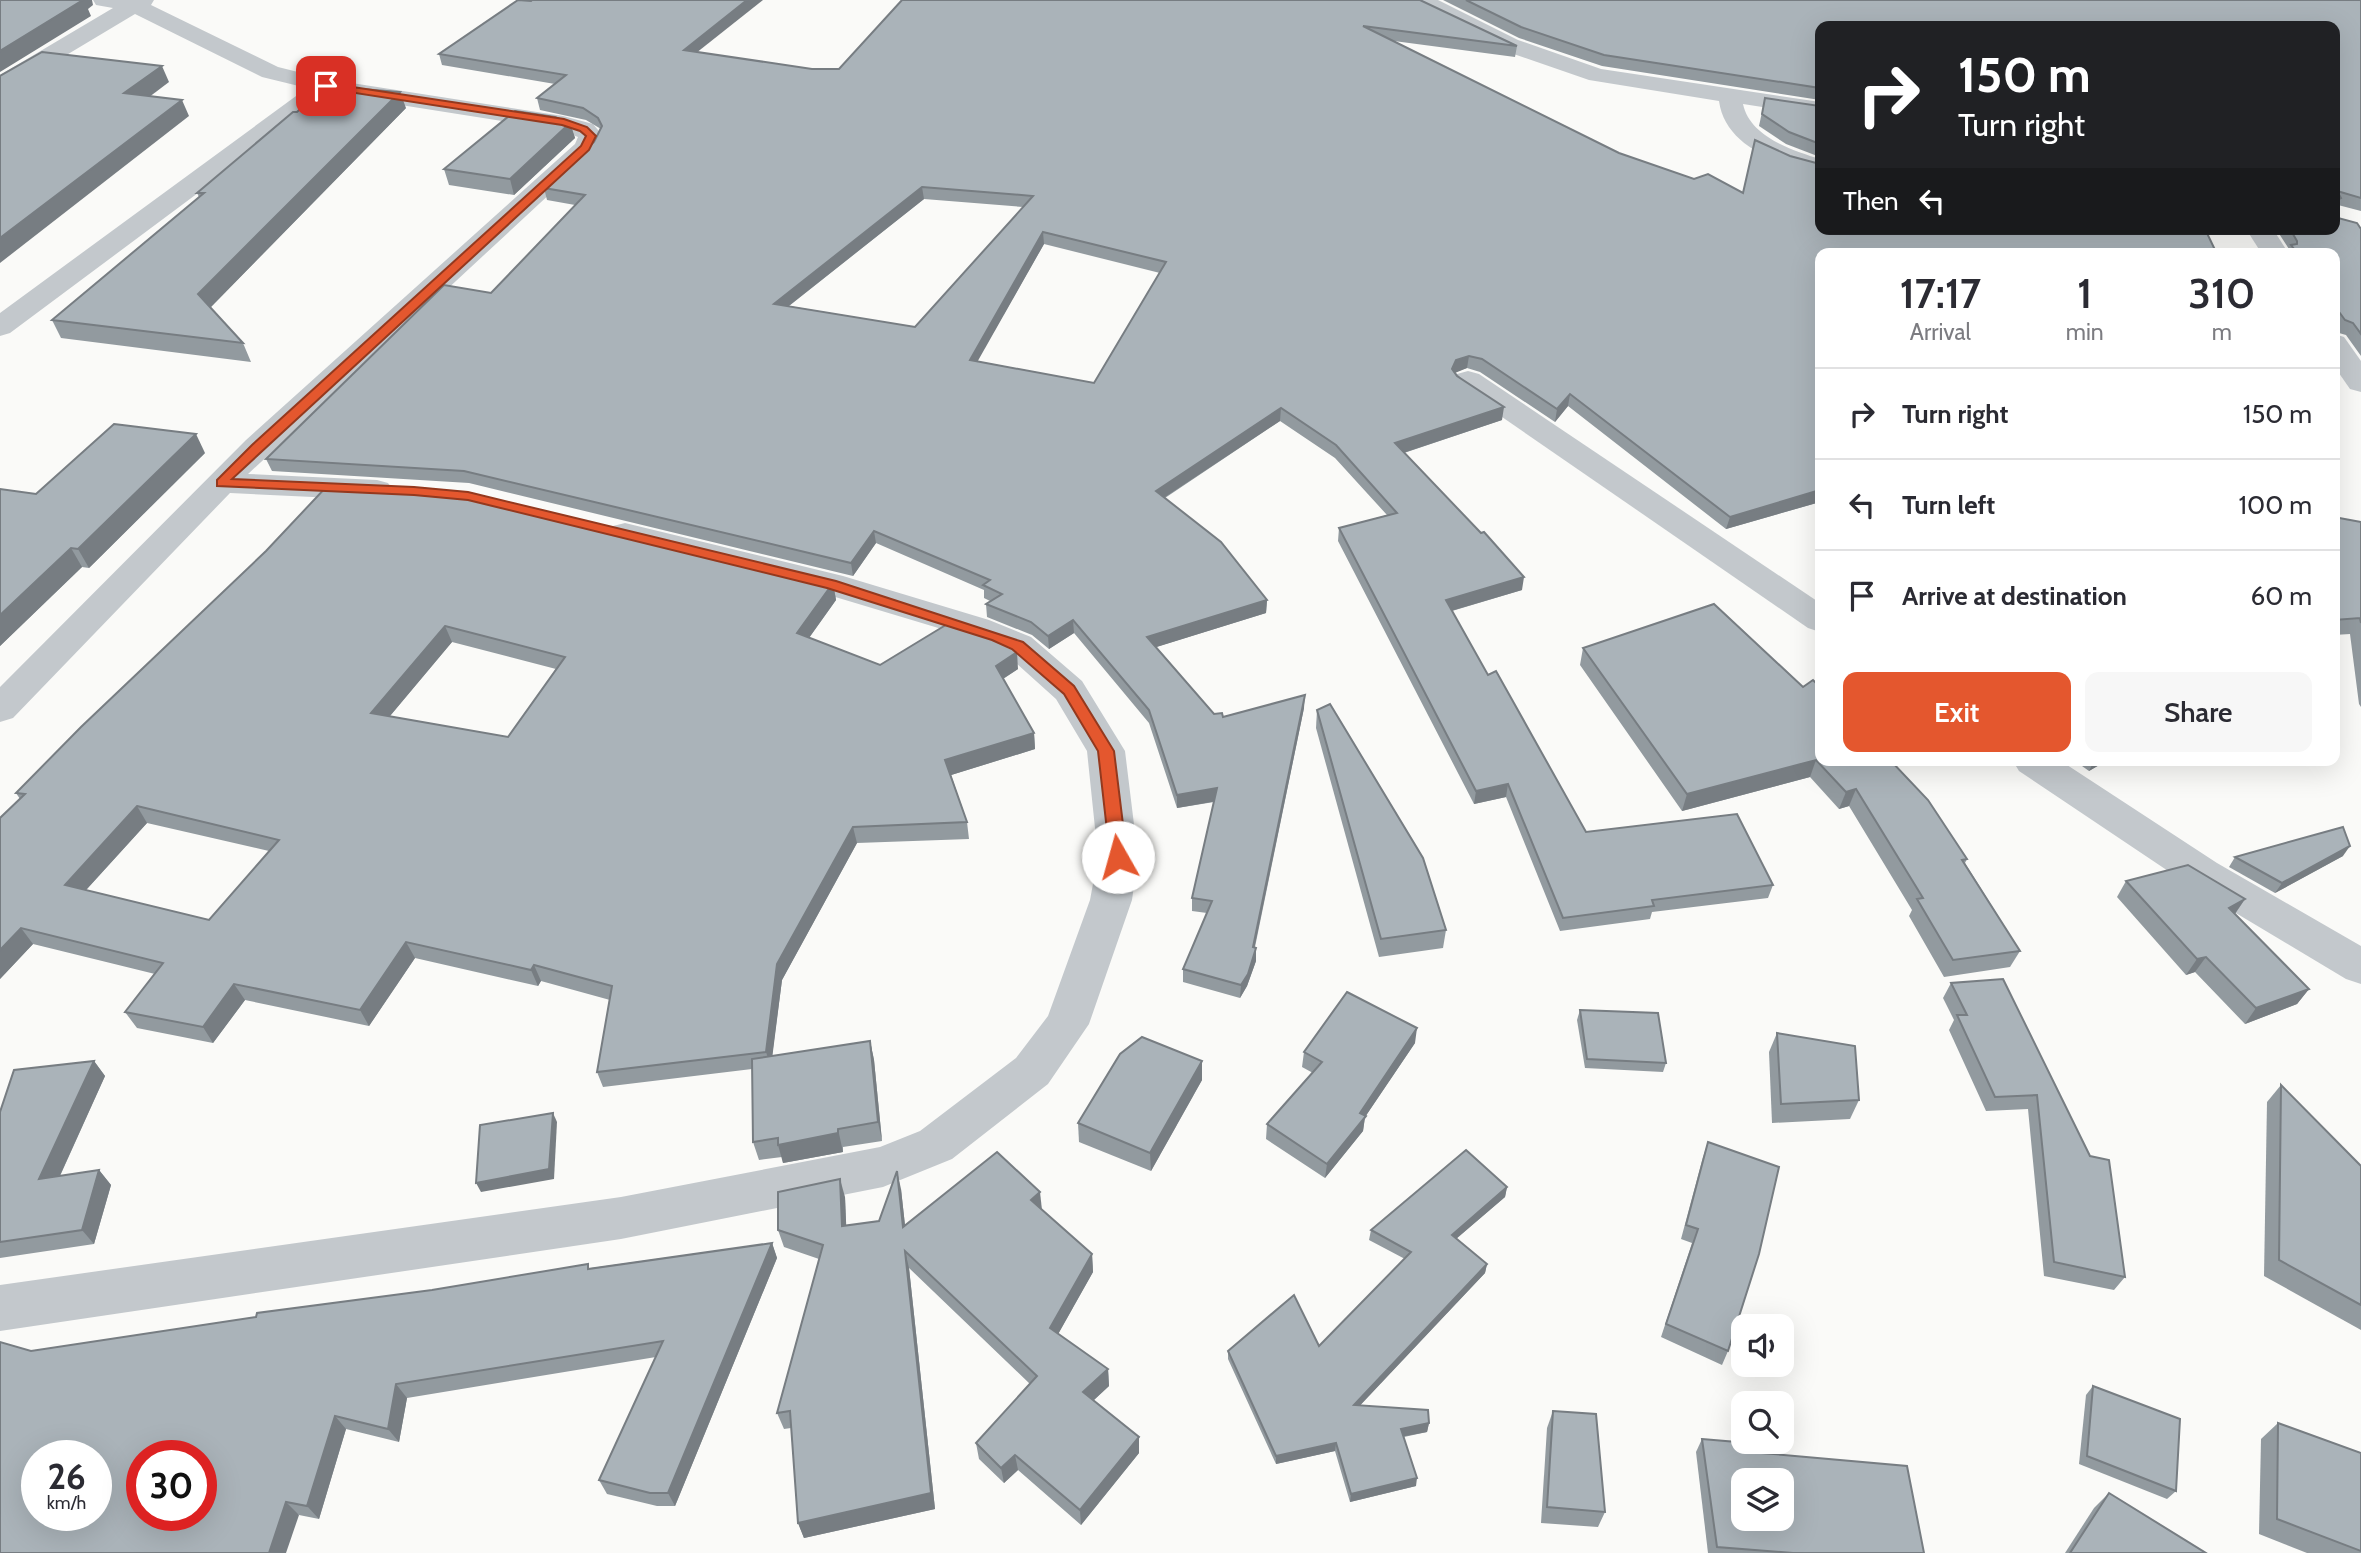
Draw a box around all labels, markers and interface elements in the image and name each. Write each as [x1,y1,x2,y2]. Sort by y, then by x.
text: 150 m [1958,45,2091,104]
icon: right [1843,49,1934,140]
pin [296,56,356,116]
icon: arrive [307,67,345,105]
text: Turn right [1958,105,2085,144]
icon: left [1913,182,1951,220]
text: Then [1843,185,1899,217]
text: 17:17 [1900,267,1981,319]
text: 1 [2077,267,2092,319]
text: 310 [2188,267,2255,319]
text: Arrival [1910,318,1971,346]
text: min [2066,318,2104,346]
text: m [2212,318,2232,346]
icon: right [1843,395,1881,433]
text: Turn right [1902,398,2008,430]
text: 150 m [2243,398,2312,430]
icon: left [1843,486,1881,524]
text: Turn left [1902,489,1995,521]
text: 100 m [2239,489,2312,521]
icon: arrive [1843,577,1881,615]
text: Arrive at destination [1902,580,2127,612]
text: 60 m [2250,580,2312,612]
button: Exit [1843,672,2071,752]
button: Share [2085,672,2312,752]
position arrow [1081,820,1155,894]
map controls [1731,1314,1794,1531]
button: sound [1731,1314,1794,1377]
button: search [1731,1391,1794,1454]
speed limit sign: 30 [126,1440,217,1531]
text: 26 [47,1455,86,1498]
button: layers [1731,1468,1794,1531]
text: km/h [47,1492,86,1514]

